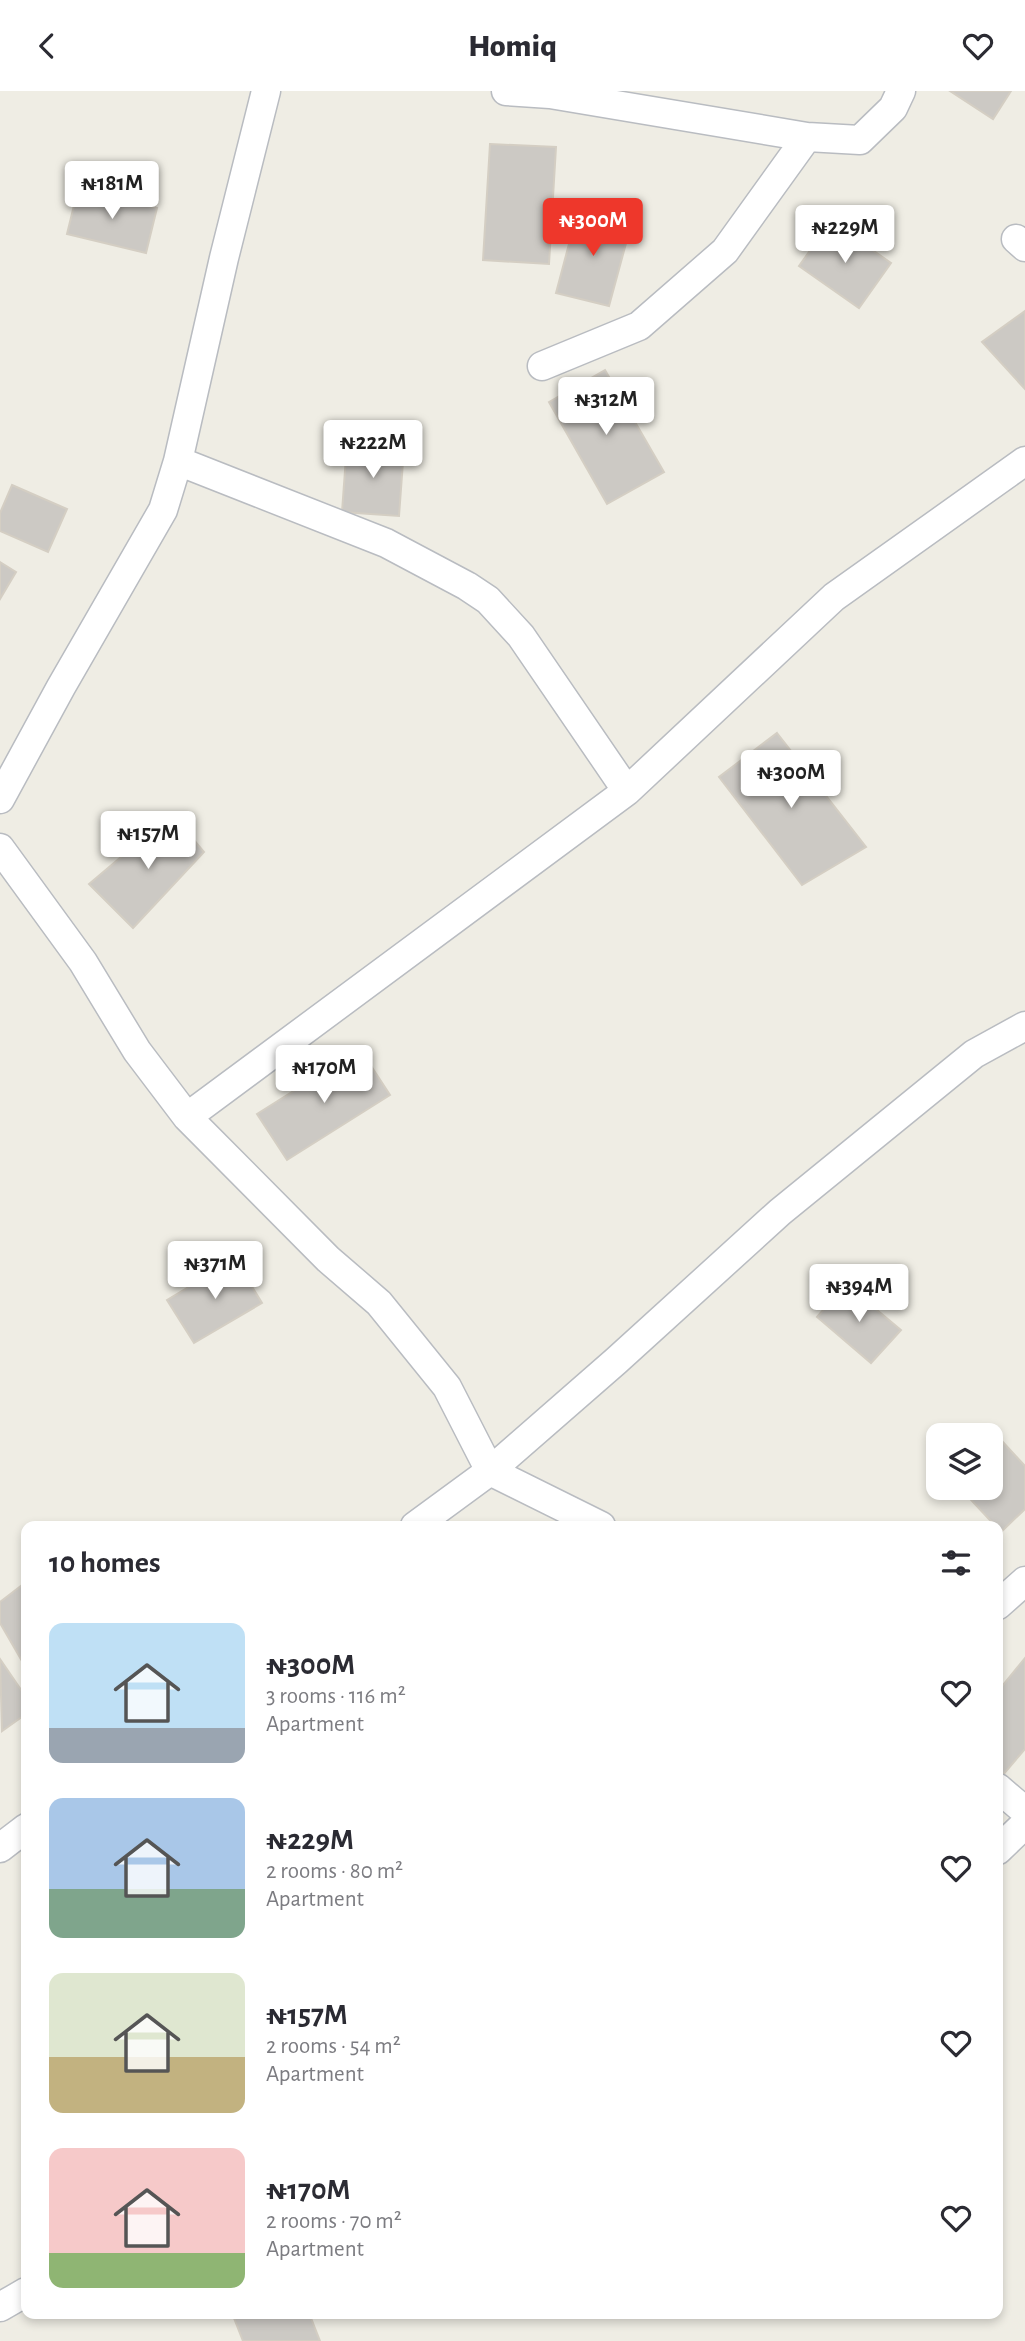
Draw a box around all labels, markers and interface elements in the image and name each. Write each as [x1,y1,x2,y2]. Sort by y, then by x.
icon: back [28,27,66,65]
icon: heart [959,27,997,65]
text: Homiq [468,30,557,62]
pin: ₦181M [63,162,161,221]
text: ₦181M [81,172,143,195]
pin: ₦300M [544,199,642,258]
pin: ₦229M [796,205,894,265]
text: ₦300M [559,209,627,232]
text: ₦229M [811,216,879,239]
pin: ₦312M [557,377,655,437]
text: ₦312M [574,388,638,411]
pin: ₦222M [324,421,422,480]
text: ₦222M [339,431,407,454]
pin: ₦300M [742,751,840,810]
text: ₦300M [757,761,825,784]
pin: ₦157M [99,811,197,871]
text: ₦157M [117,822,179,845]
pin: ₦170M [275,1045,373,1105]
text: ₦170M [292,1056,356,1079]
pin: ₦371M [166,1241,264,1301]
text: ₦371M [184,1252,246,1275]
pin: ₦394M [810,1265,908,1324]
text: ₦394M [825,1275,893,1298]
map controls [926,1423,1003,1500]
button: layers [926,1423,1003,1500]
icon: filters [937,1544,975,1582]
text: 10 homes [49,1548,160,1578]
text: ₦300M [266,1650,355,1680]
icon: home [105,1651,189,1735]
icon: heart [937,1674,975,1712]
text: 3 rooms · 116 m² [266,1685,406,1708]
text: Apartment [266,1713,364,1736]
text: ₦229M [266,1825,354,1855]
icon: home [105,1826,189,1910]
icon: heart [937,1849,975,1887]
text: 2 rooms · 80 m² [266,1860,403,1883]
text: Apartment [266,1888,364,1911]
text: ₦157M [266,2000,348,2030]
icon: home [105,2001,189,2085]
icon: heart [937,2024,975,2062]
text: 2 rooms · 54 m² [266,2035,401,2058]
text: Apartment [266,2063,364,2086]
text: ₦170M [266,2175,350,2205]
icon: home [105,2176,189,2260]
icon: heart [937,2199,975,2237]
text: 2 rooms · 70 m² [266,2210,402,2233]
text: Apartment [266,2238,364,2261]

